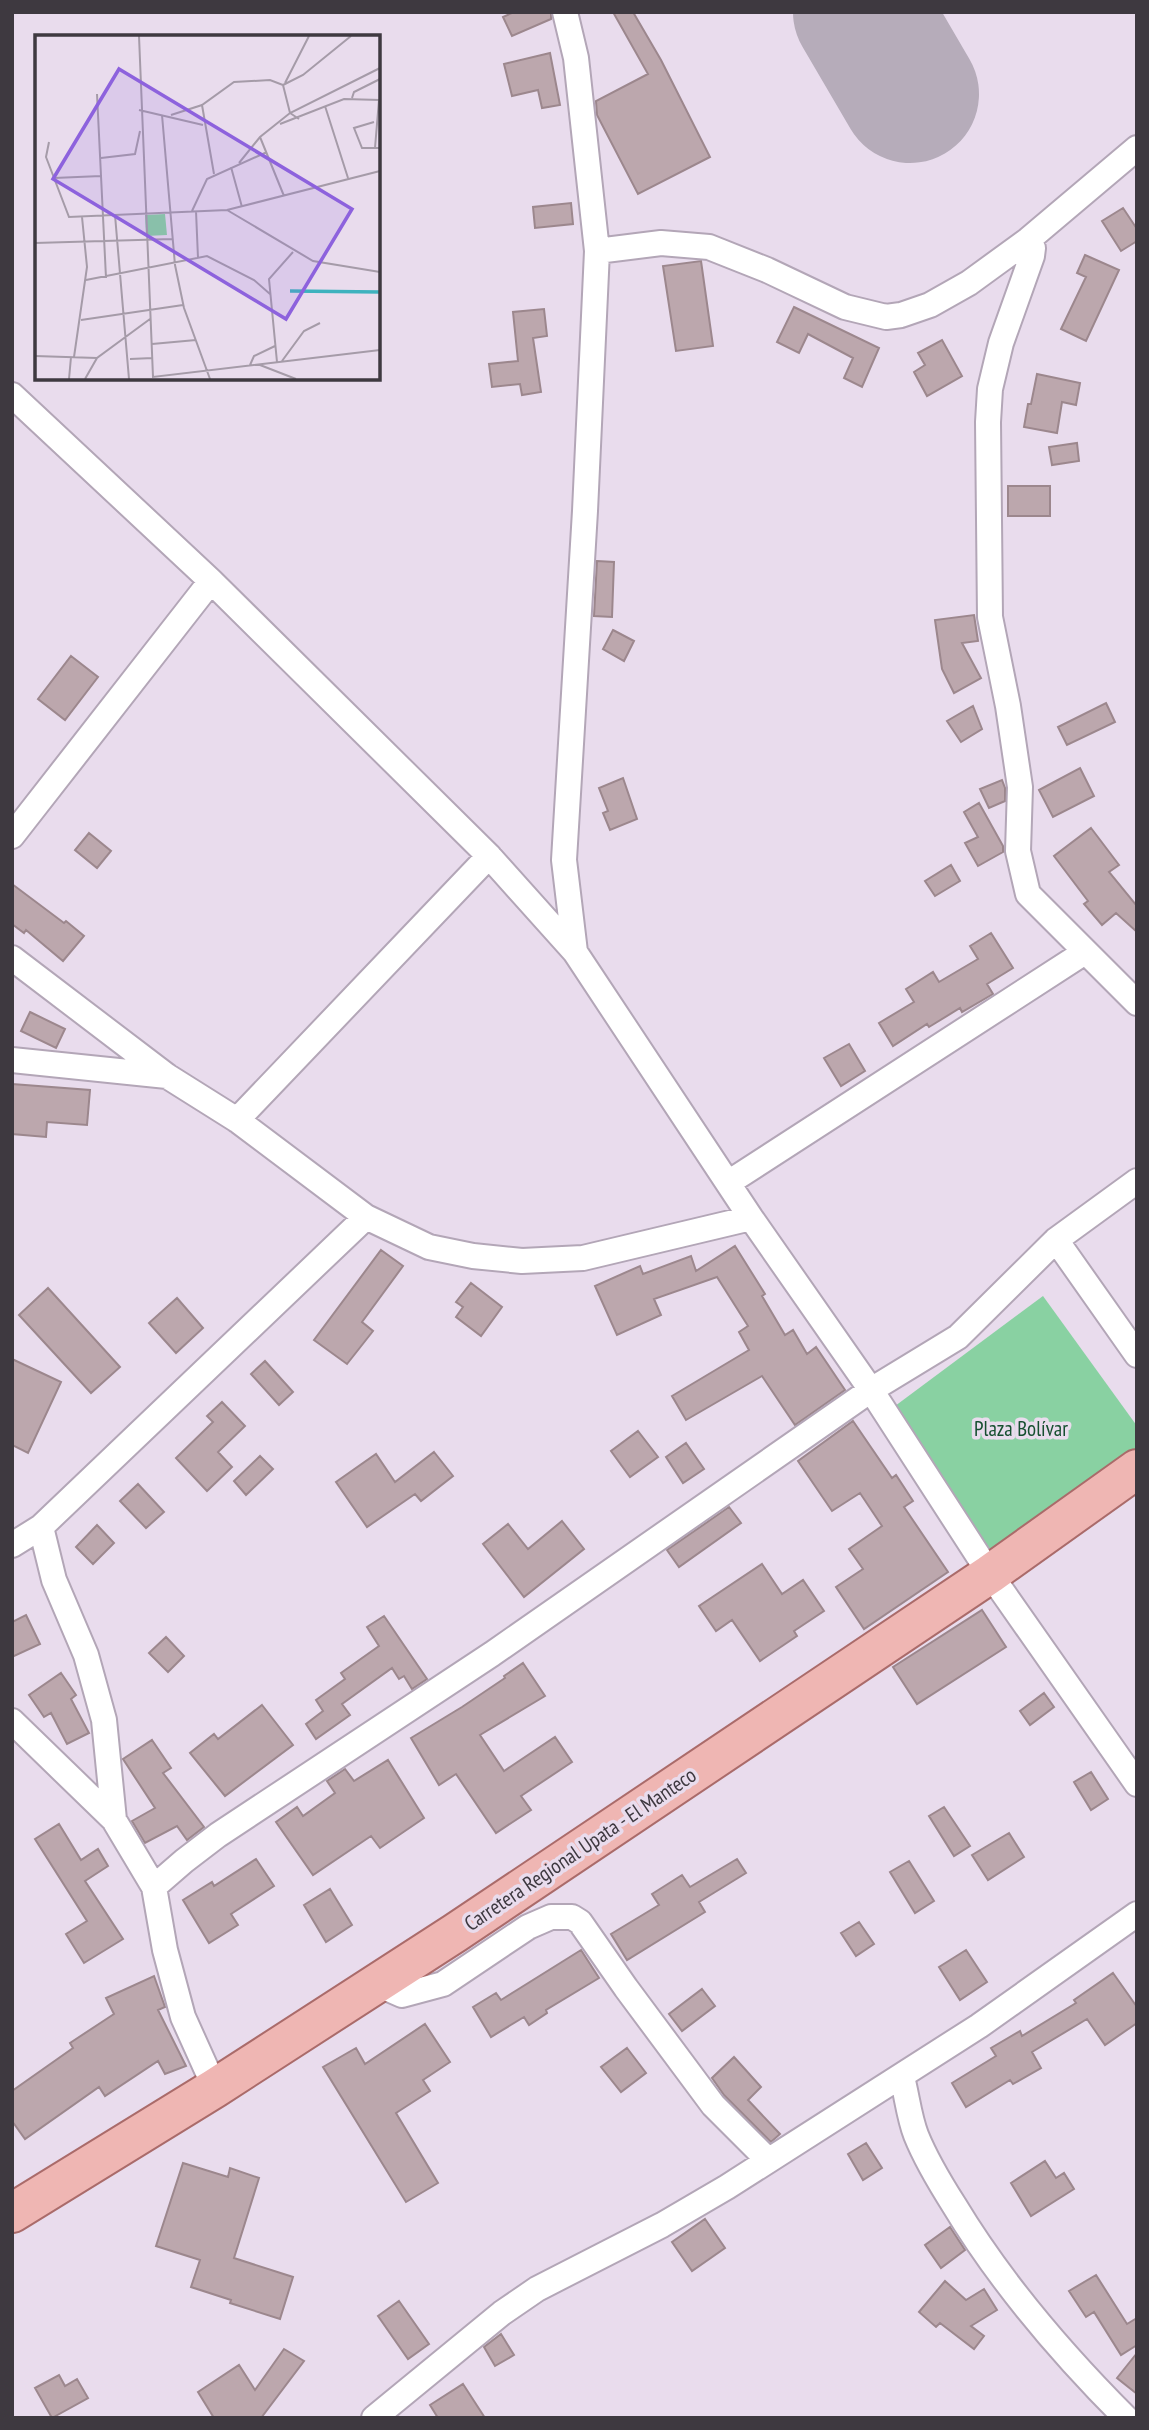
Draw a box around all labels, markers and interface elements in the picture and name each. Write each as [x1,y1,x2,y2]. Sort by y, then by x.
inset map [35,35,380,380]
park label: Plaza Bolívar [974,1415,1068,1442]
street label: Carretera Regional Upata - El Manteco [459,1761,701,1937]

